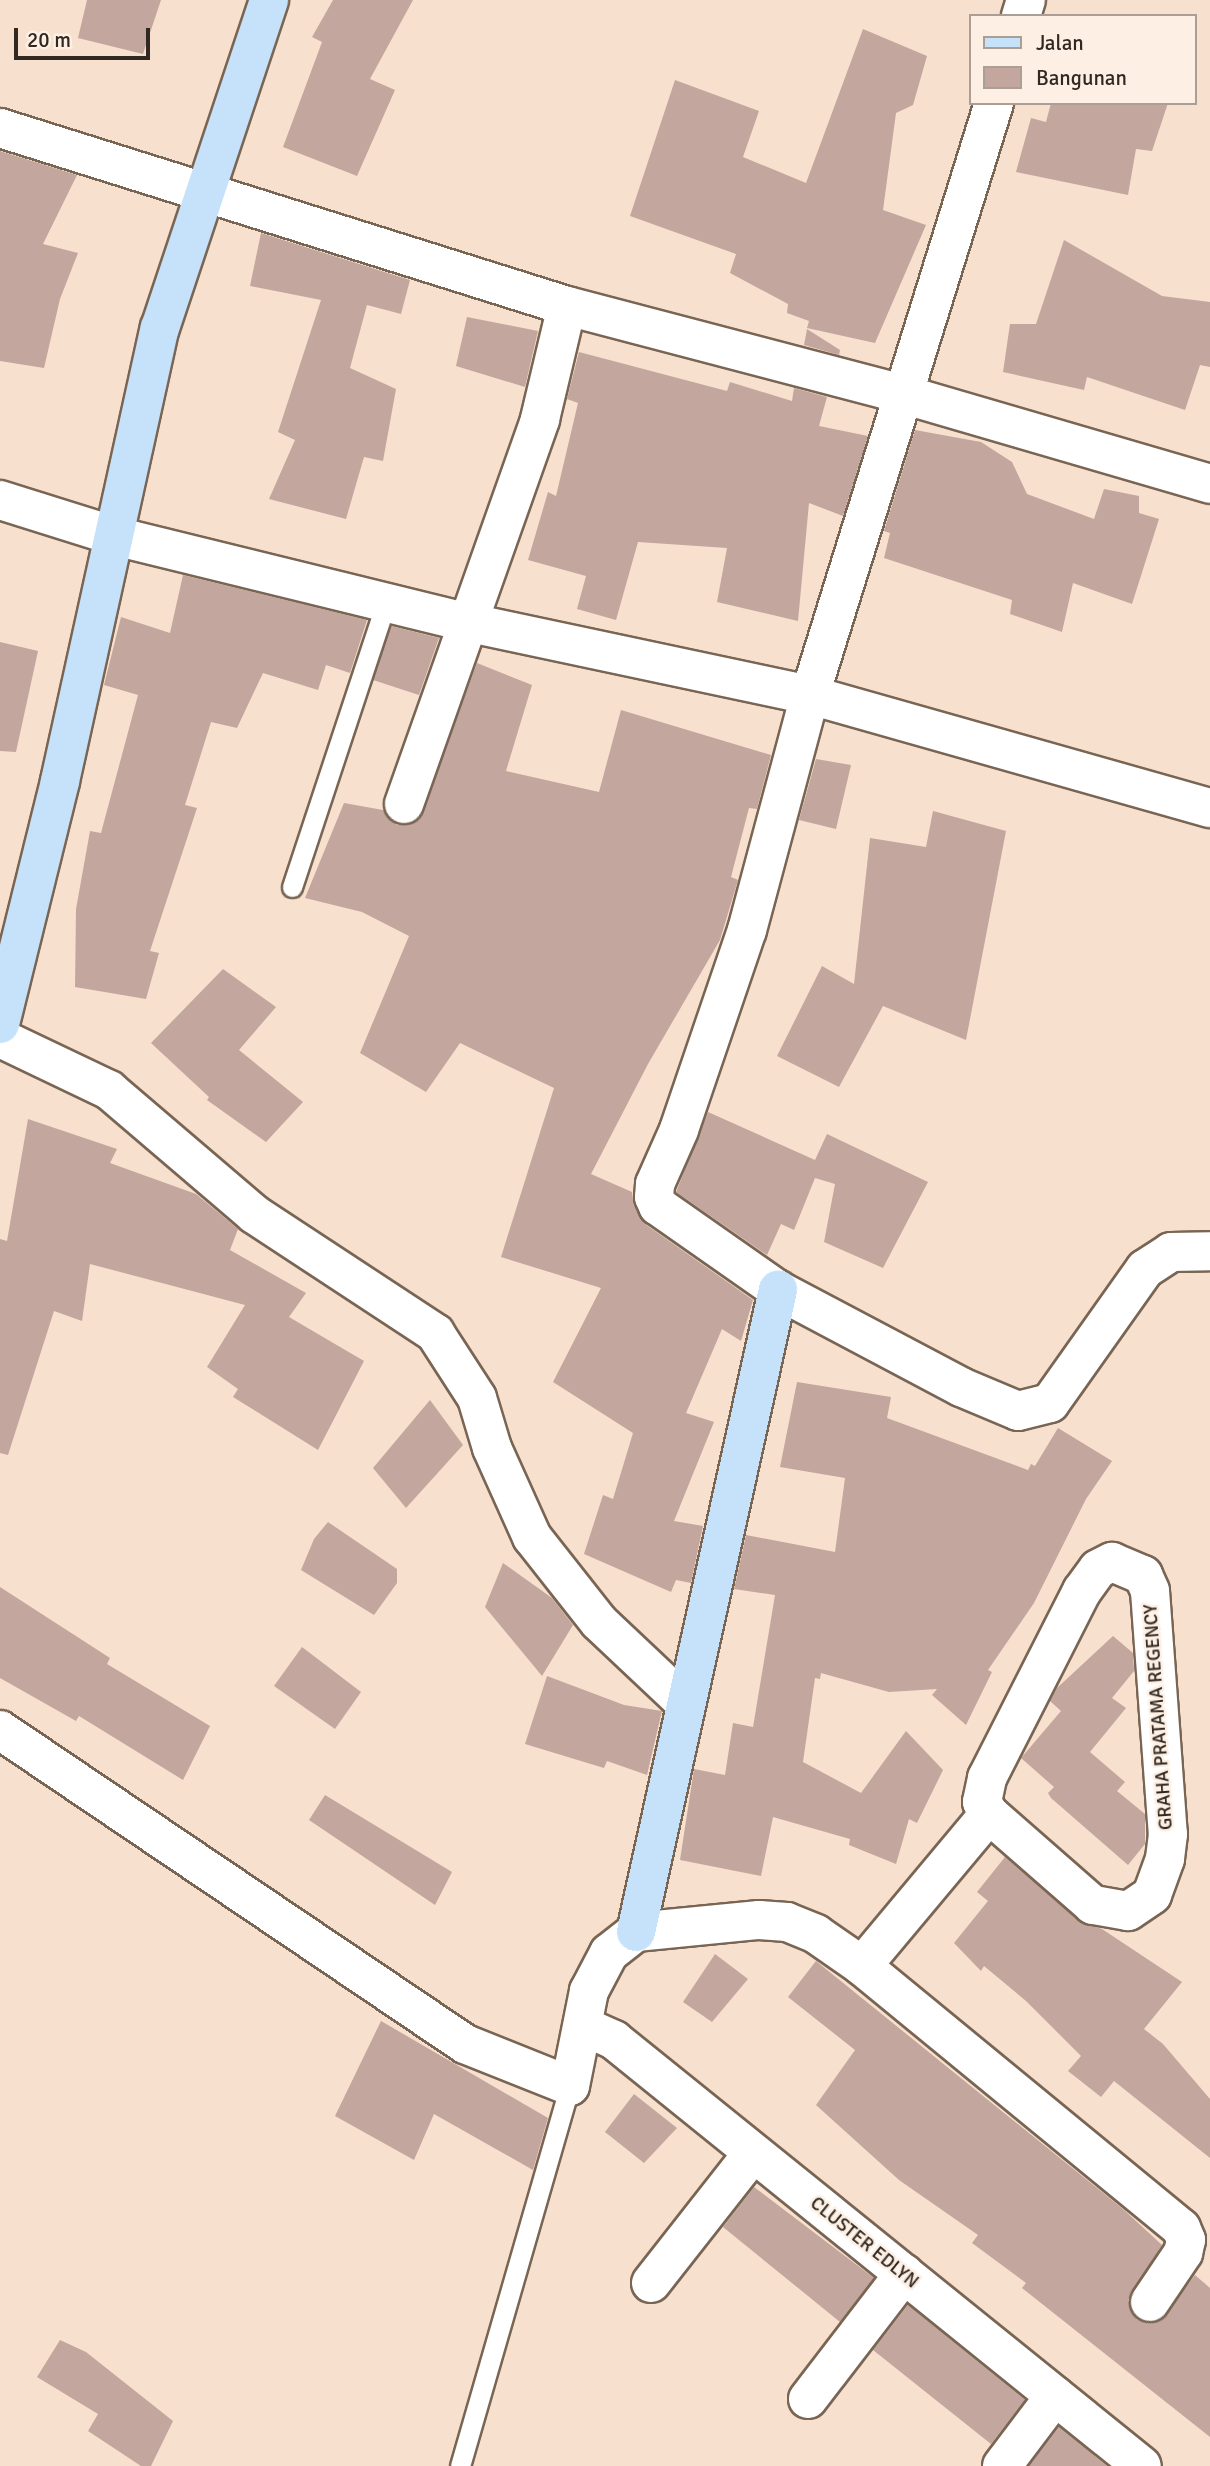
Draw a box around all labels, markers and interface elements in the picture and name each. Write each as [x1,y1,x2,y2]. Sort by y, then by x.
scale bar [18,14,154,58]
legend [968,14,1196,105]
text: 20 m [27,27,71,53]
text: Jalan [1036,30,1084,56]
text: Bangunan [1036,65,1127,91]
street label: GRAHA PRATAMA REGENCY [1140,1603,1178,1831]
street label: CLUSTER EDLYN [805,2192,923,2294]

